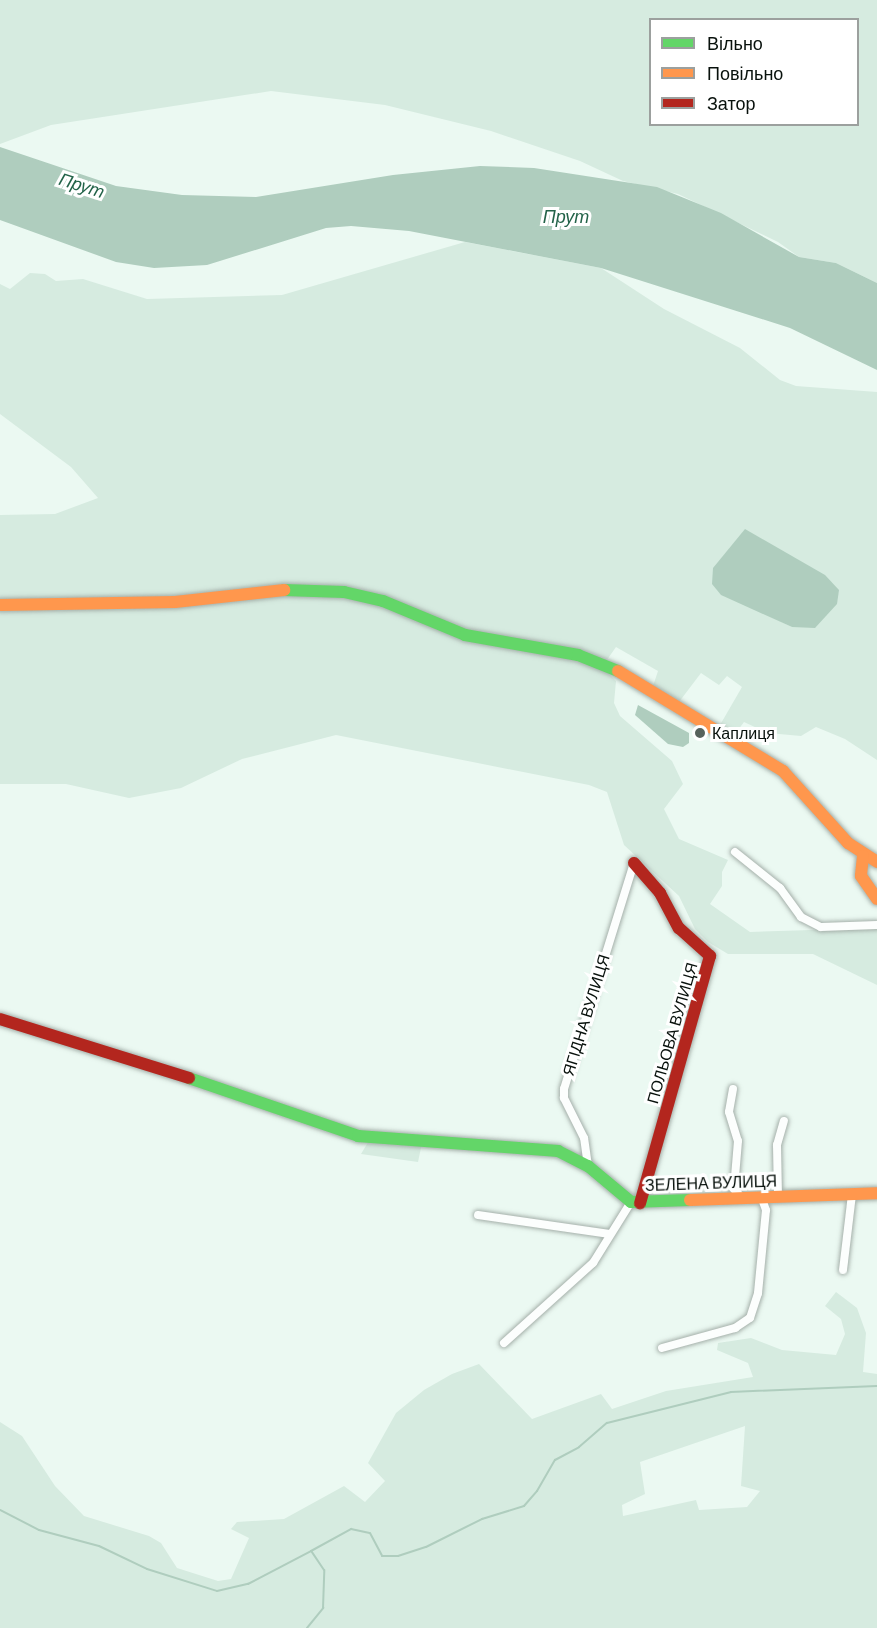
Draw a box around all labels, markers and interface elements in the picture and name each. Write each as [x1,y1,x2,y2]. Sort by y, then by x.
legend [649,18,859,126]
text: Вільно [707,32,763,54]
text: Повільно [707,62,783,84]
text: Затор [707,92,756,114]
water label: Прут [57,168,107,202]
water label: Прут [543,205,589,227]
place label: Каплиця [712,723,775,743]
marker: Каплиця [693,726,707,740]
street label: ЯГІДНА ВУЛИЦЯ [558,952,614,1078]
street label: ПОЛЬОВА ВУЛИЦЯ [643,960,701,1106]
street label: ЗЕЛЕНА ВУЛИЦЯ [645,1171,777,1195]

